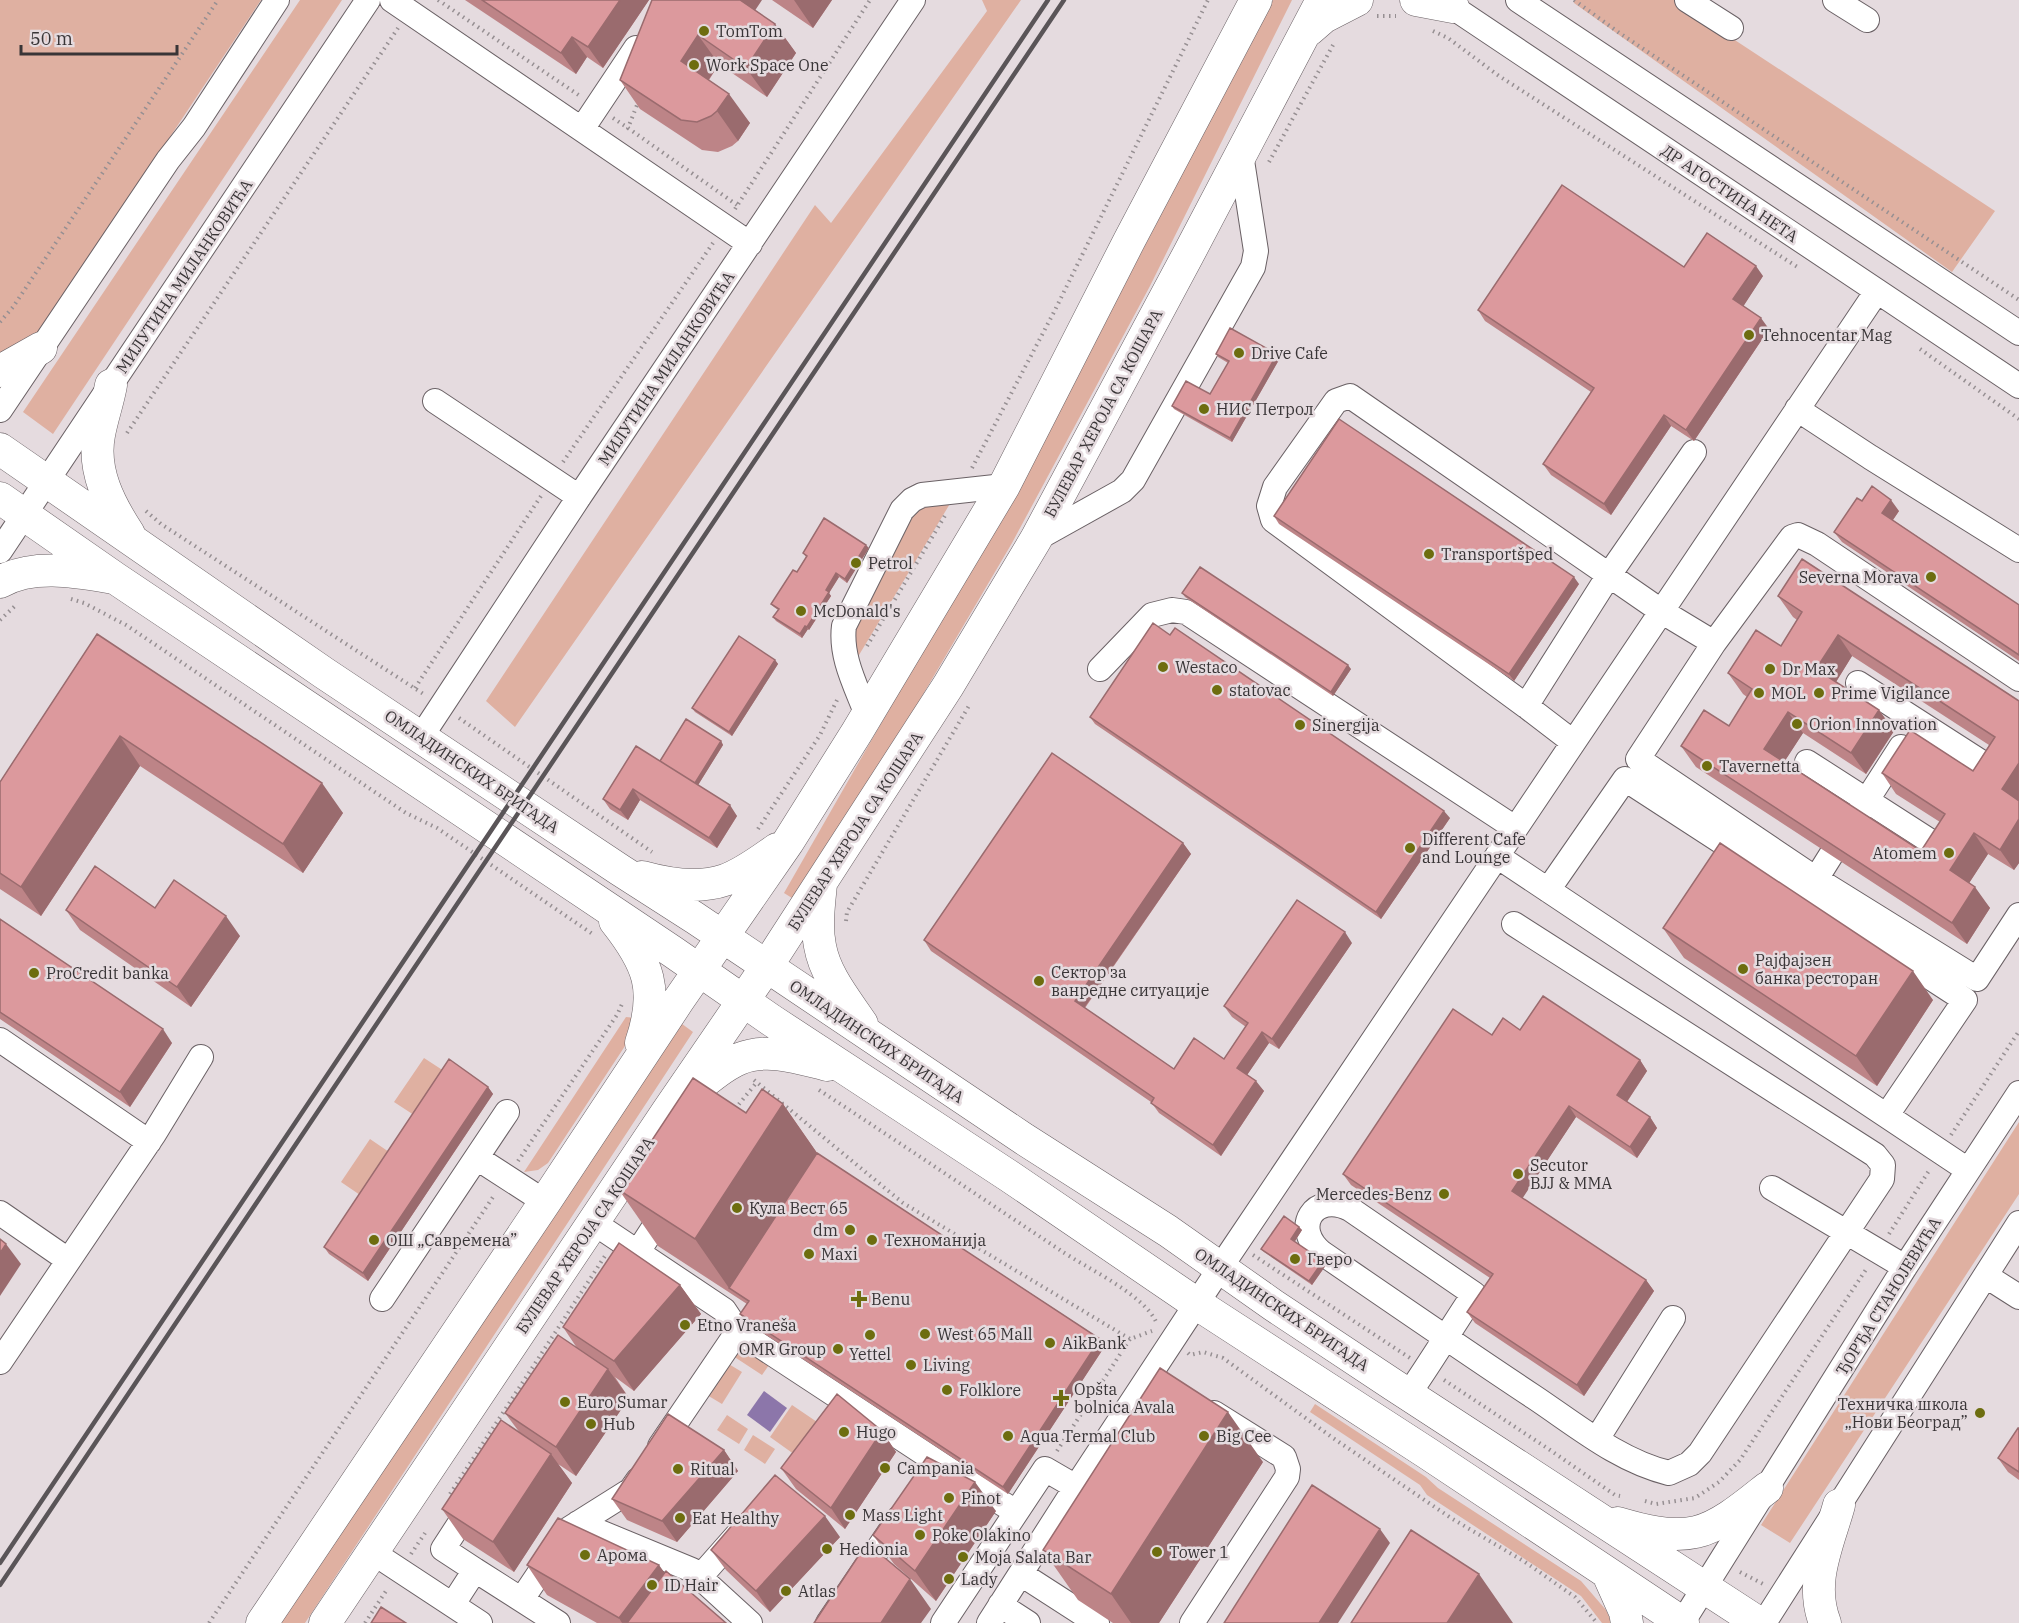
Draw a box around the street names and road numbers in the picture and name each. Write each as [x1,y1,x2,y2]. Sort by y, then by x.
street label: ДР АГОСТИНА НЕТА [1658,140,1802,246]
street label: МИЛУТИНА МИЛАНКОВИЋА [111,175,257,377]
street label: МИЛУТИНА МИЛАНКОВИЋА [593,267,739,469]
street label: БУЛЕВАР ХЕРОЈА СА КОШАРА [1039,305,1167,521]
street label: ОМЛАДИНСКИХ БРИГАДА [381,705,563,837]
street label: БУЛЕВАР ХЕРОЈА СА КОШАРА [783,728,927,934]
street label: ОМЛАДИНСКИХ БРИГАДА [786,975,968,1107]
street label: БУЛЕВАР ХЕРОЈА СА КОШАРА [512,1133,658,1337]
street label: ЂОРЂА СТАНОЈЕВИЋА [1831,1213,1945,1379]
street label: ОМЛАДИНСКИХ БРИГАДА [1191,1243,1373,1375]

